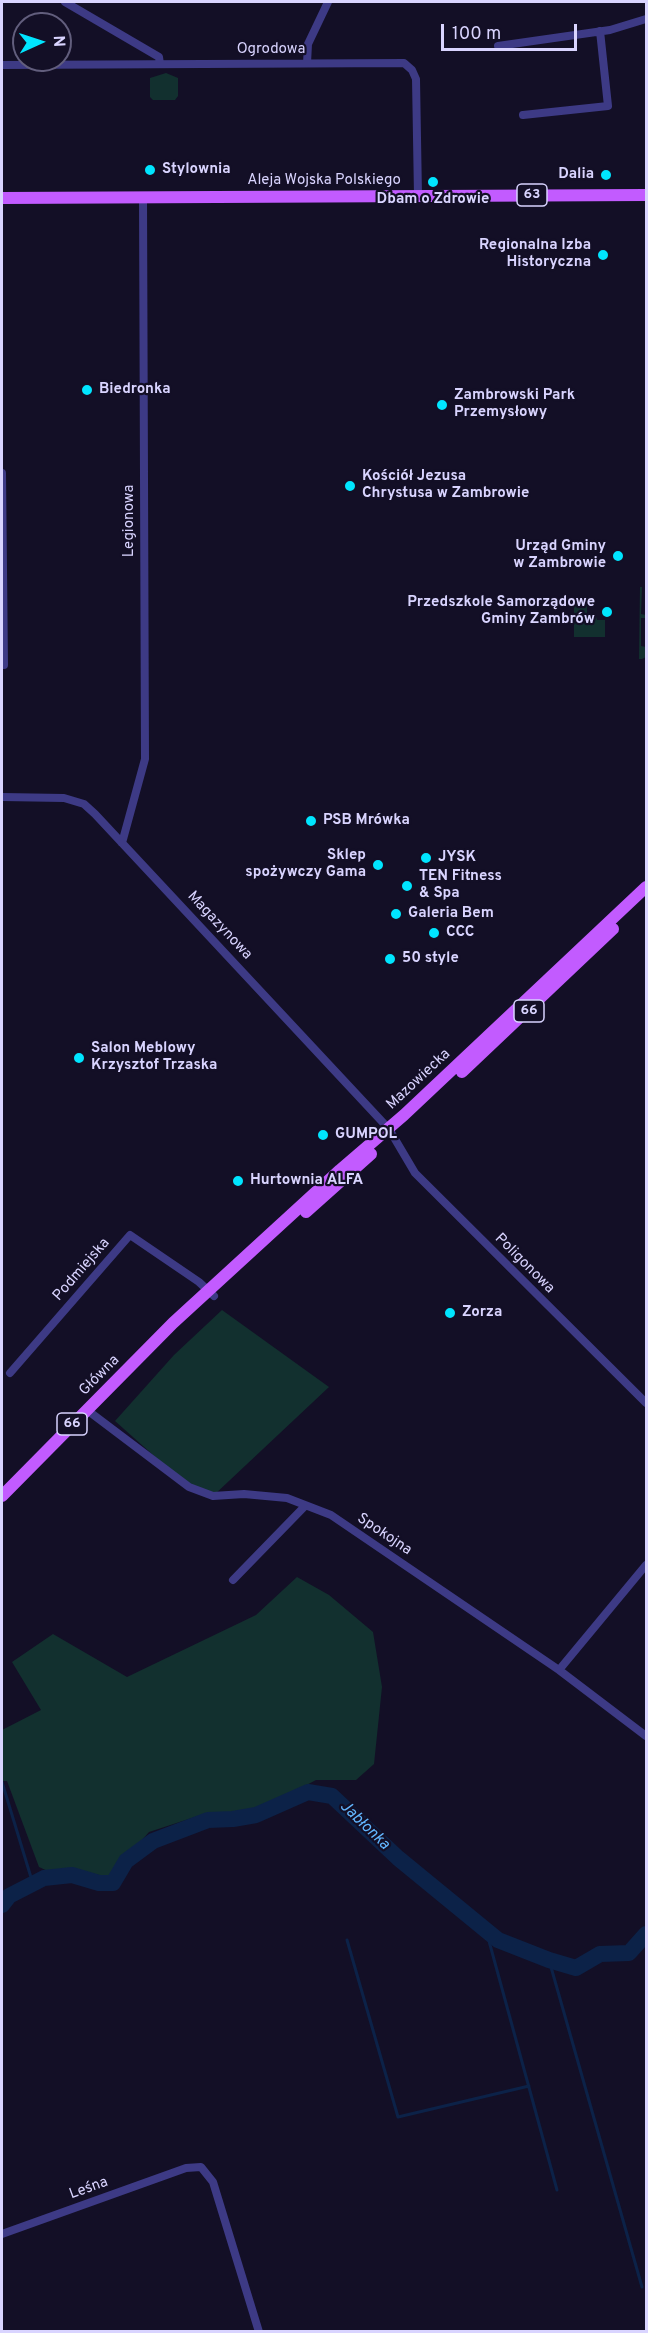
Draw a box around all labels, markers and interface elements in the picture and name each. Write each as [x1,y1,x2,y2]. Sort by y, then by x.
north arrow [12,12,72,72]
scale bar [444,12,580,50]
text: 100 m [452,23,501,46]
text: N [48,35,68,47]
street label: Ogrodowa [237,41,305,59]
place label: Stylownia [162,161,231,179]
marker: Stylownia [143,163,157,177]
place label: Dalia [558,166,594,184]
marker: Dalia [599,168,613,182]
street label: Aleja Wojska Polskiego [247,172,401,190]
marker: Dbam o Zdrowie [426,175,440,189]
road number: 63 [517,184,547,206]
place label: Dbam o Zdrowie [377,191,489,209]
place label: Regionalna Izba Historyczna [479,237,591,272]
marker: Regionalna Izba Historyczna [596,248,610,262]
place label: Biedronka [99,381,171,399]
marker: Biedronka [80,383,94,397]
place label: Zambrowski Park Przemysłowy [454,387,575,422]
marker: Zambrowski Park Przemysłowy [435,398,449,412]
place label: Kościół Jezusa Chrystusa w Zambrowie [362,468,529,503]
marker: Kościół Jezusa Chrystusa w Zambrowie [343,479,357,493]
street label: Legionowa [121,485,139,557]
place label: Urząd Gminy w Zambrowie [513,538,606,573]
marker: Urząd Gminy w Zambrowie [611,549,625,563]
place label: Przedszkole Samorządowe Gminy Zambrów [407,594,595,629]
marker: Przedszkole Samorządowe Gminy Zambrów [600,605,614,619]
place label: PSB Mrówka [323,812,410,830]
marker: PSB Mrówka [304,814,318,828]
place label: Sklep spożywczy Gama [245,847,366,882]
place label: JYSK [438,849,476,867]
marker: JYSK [419,851,433,865]
marker: Sklep spożywczy Gama [371,858,385,872]
place label: TEN Fitness & Spa [419,868,502,903]
marker: TEN Fitness & Spa [400,879,414,893]
street label: Magazynowa [183,888,255,964]
place label: Galeria Bem [408,905,494,923]
marker: Galeria Bem [389,907,403,921]
place label: CCC [446,924,474,942]
marker: CCC [427,926,441,940]
place label: 50 style [402,950,459,968]
marker: 50 style [383,952,397,966]
road number: 66 [514,1000,544,1022]
place label: Salon Meblowy Krzysztof Trzaska [91,1040,217,1075]
street label: Mazowiecka [383,1046,455,1114]
marker: Salon Meblowy Krzysztof Trzaska [72,1051,86,1065]
place label: GUMPOL [335,1126,397,1144]
marker: GUMPOL [316,1128,330,1142]
place label: Hurtownia ALFA [250,1172,363,1190]
marker: Hurtownia ALFA [231,1174,245,1188]
street label: Poligonowa [490,1230,558,1298]
street label: Podmiejska [50,1235,114,1305]
place label: Zorza [462,1304,502,1322]
marker: Zorza [443,1306,457,1320]
street label: Główna [76,1352,124,1400]
road number: 66 [57,1413,87,1435]
street label: Spokojna [353,1510,415,1560]
water label: Jabłonka [335,1797,393,1855]
street label: Leśna [67,2174,111,2204]

